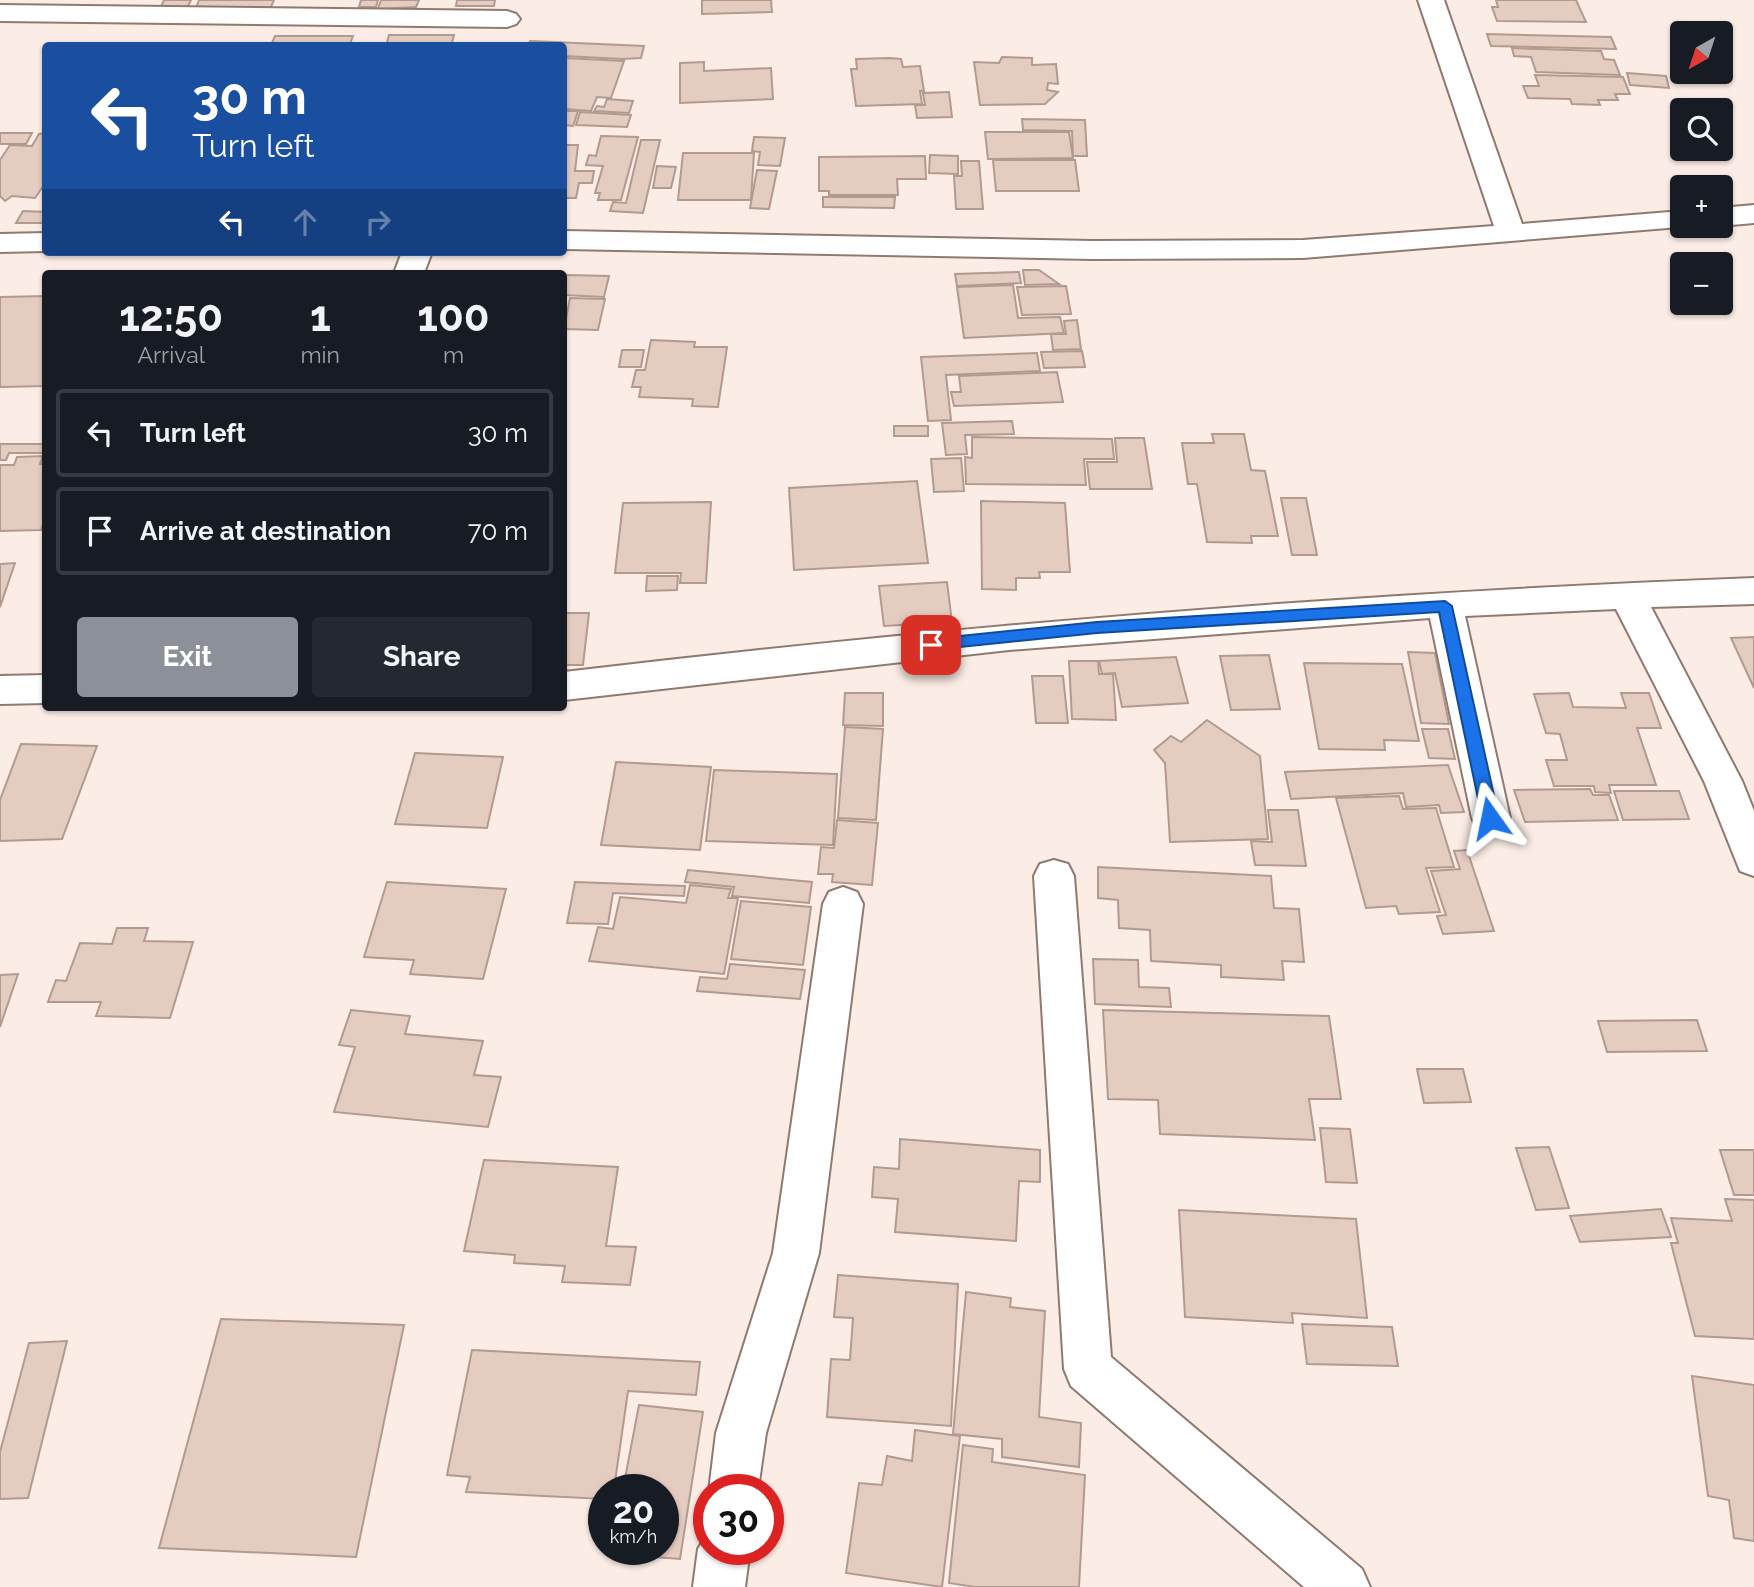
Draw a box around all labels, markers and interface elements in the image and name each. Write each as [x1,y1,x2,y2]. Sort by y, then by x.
north arrow [1670,21,1732,84]
map controls [1670,21,1733,315]
text: 30 m [192,68,307,125]
icon: left [77,70,168,161]
button: search [1670,98,1733,161]
text: Turn left [192,127,314,164]
button: + [1670,175,1733,238]
icon: left [213,203,251,241]
icon: ahead [286,203,324,241]
icon: right [359,203,397,241]
button: − [1670,252,1733,315]
text: 12:50 [119,292,223,341]
text: 1 [310,292,331,341]
text: 100 [417,292,490,341]
text: Arrival [138,341,205,368]
text: min [300,341,340,368]
text: m [443,341,464,368]
icon: left [81,414,119,452]
text: Turn left [140,418,246,448]
text: 30 m [468,418,528,448]
icon: arrive [81,512,119,550]
text: Arrive at destination [140,516,391,546]
text: 70 m [468,516,528,546]
pin [901,615,961,675]
button: Exit [77,617,298,697]
button: Share [312,617,532,697]
icon: arrive [912,626,950,664]
position arrow [1453,781,1527,855]
speed limit sign: 30 [693,1474,784,1565]
text: 20 [613,1490,654,1531]
text: km/h [610,1526,657,1547]

